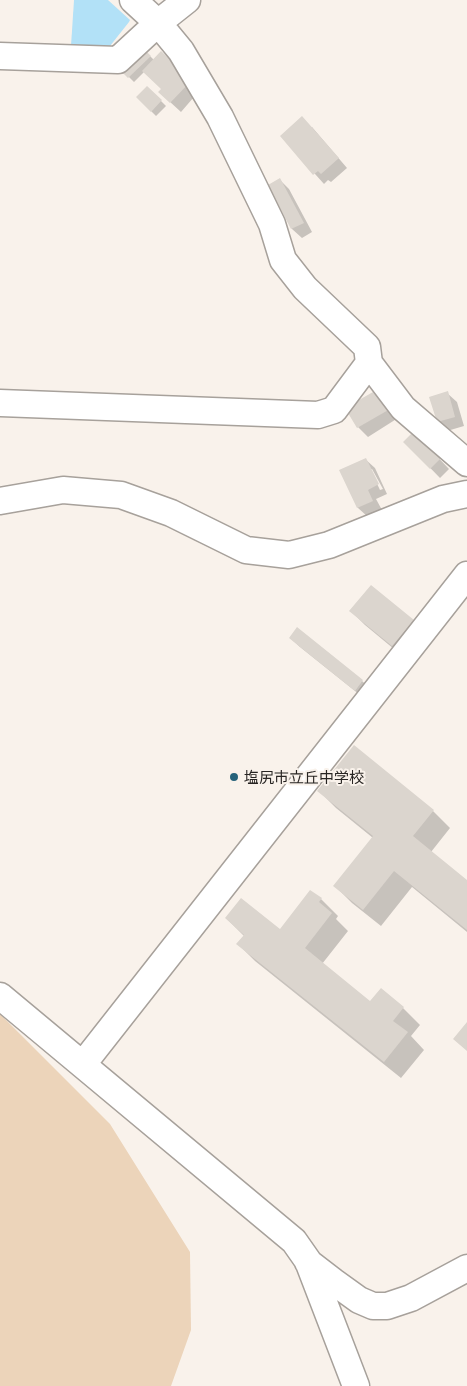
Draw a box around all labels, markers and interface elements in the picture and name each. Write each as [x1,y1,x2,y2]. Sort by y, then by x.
place label: 塩尻市立丘中学校 [244,768,364,786]
marker: 塩尻市立丘中学校 [228,771,240,783]

